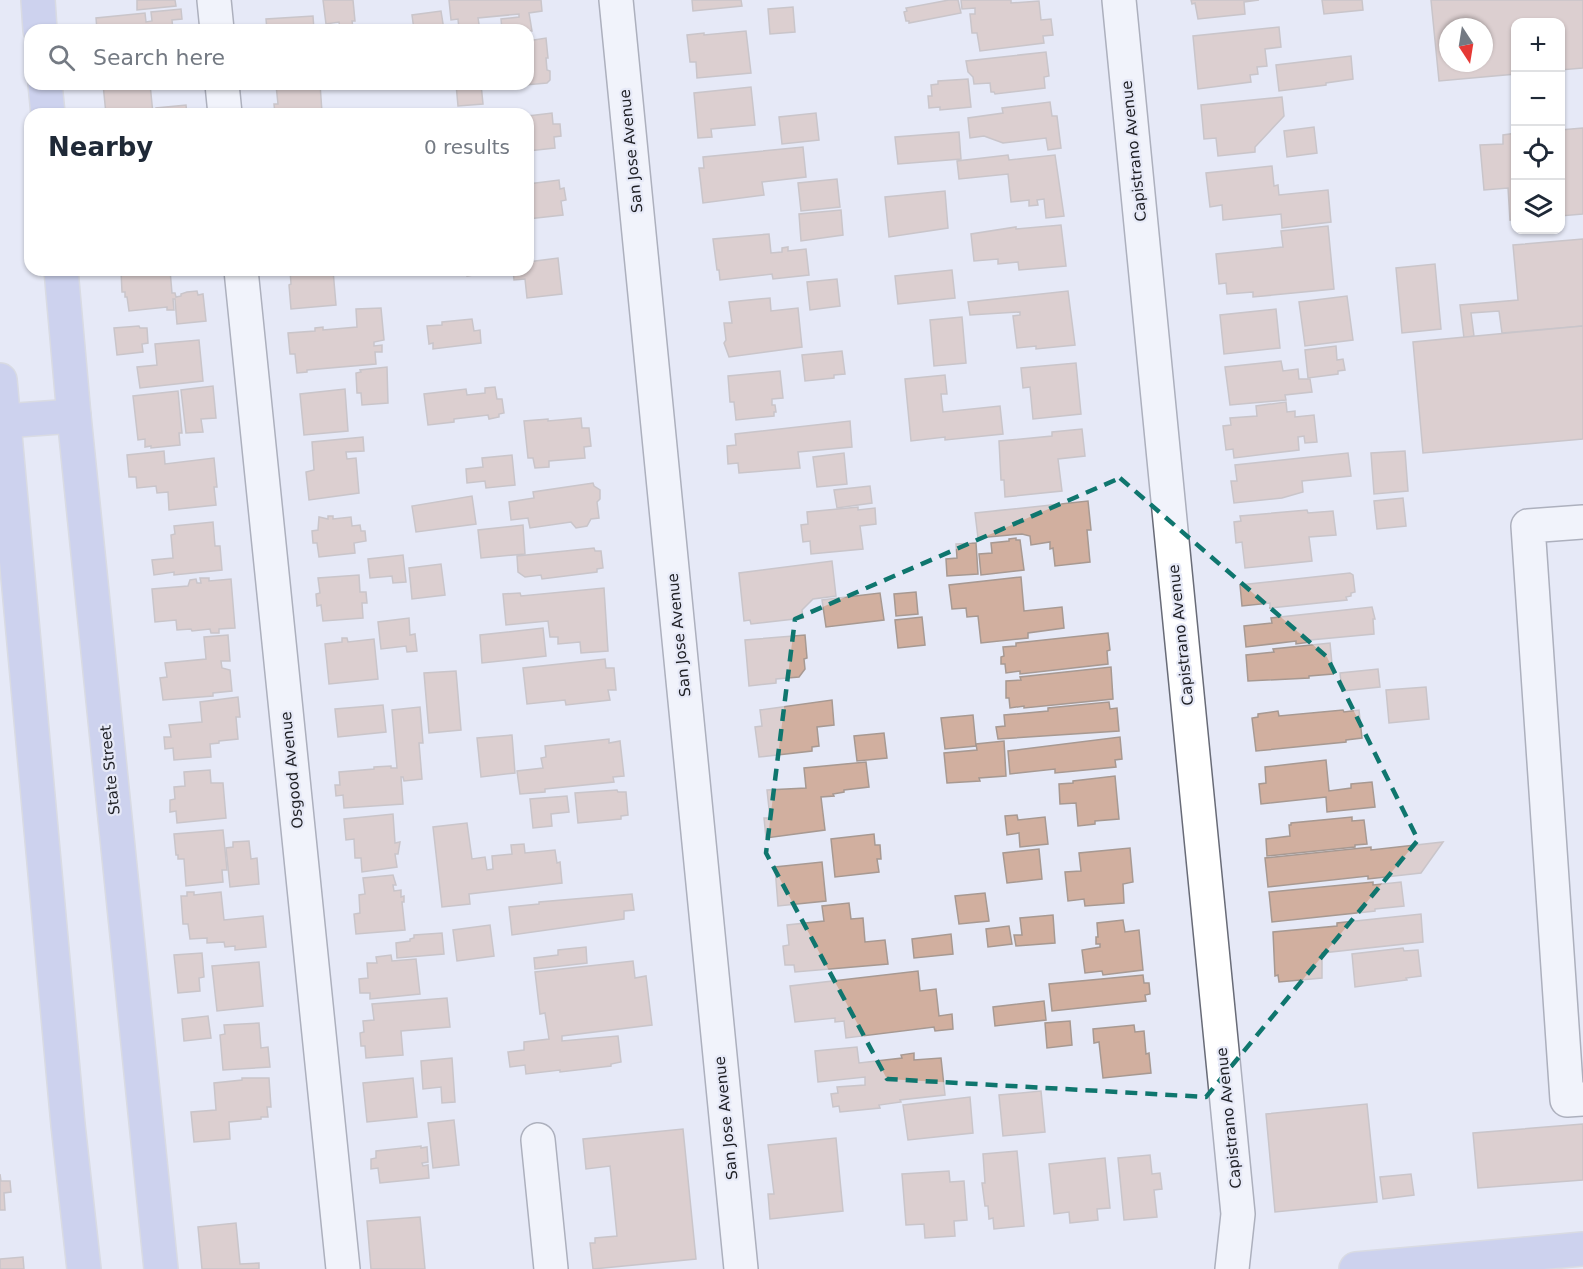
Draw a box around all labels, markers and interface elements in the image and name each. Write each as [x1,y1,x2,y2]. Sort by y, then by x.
north arrow [1439,18,1493,72]
map controls [1511,18,1565,234]
button: + [1511,18,1565,72]
search box [24,24,534,90]
icon: search [45,41,78,74]
text: Search here [93,45,225,70]
button: − [1511,72,1565,126]
street label: Capistrano Avenue [1118,80,1150,222]
street label: San Jose Avenue [616,88,646,214]
button: locate [1511,126,1565,180]
text: Nearby [48,132,153,162]
text: 0 results [424,135,510,159]
button: layers [1511,180,1565,234]
street label: Capistrano Avenue [1165,564,1197,706]
street label: San Jose Avenue [664,572,694,698]
street label: Osgood Avenue [277,711,307,829]
street label: State Street [96,724,124,816]
street label: Capistrano Avenue [1213,1047,1245,1189]
street label: San Jose Avenue [711,1055,741,1181]

